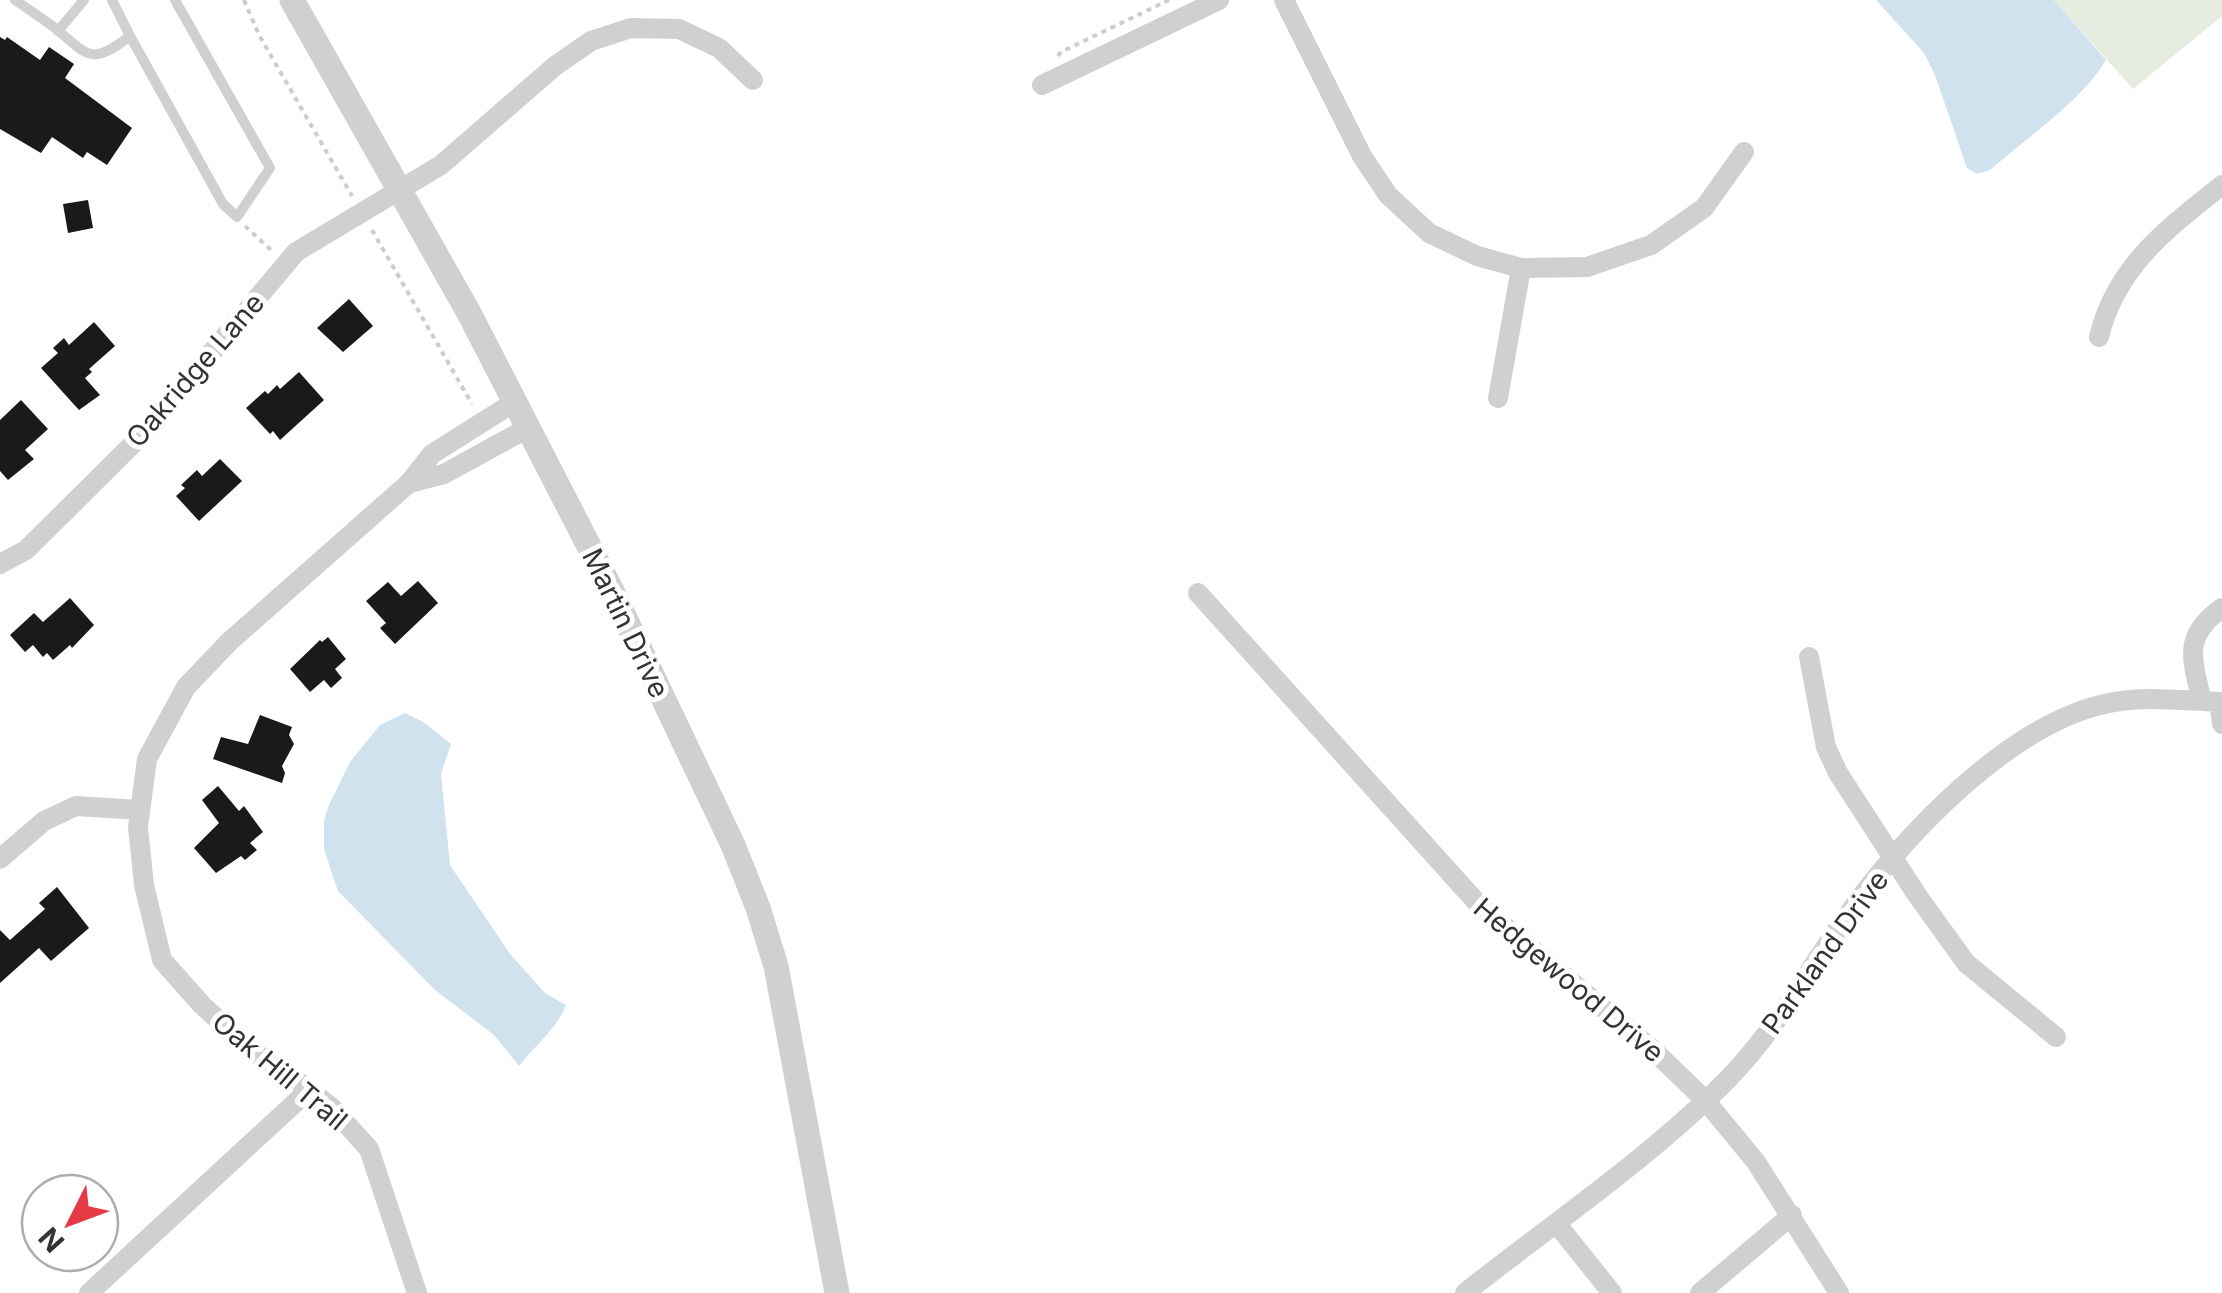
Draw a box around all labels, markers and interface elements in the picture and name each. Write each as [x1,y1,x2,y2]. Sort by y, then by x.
street label: Oakridge Lane [119,286,271,454]
street label: Martin Drive [575,543,677,703]
street label: Parkland Drive [1754,864,1896,1040]
street label: Hedgewood Drive [1467,891,1671,1069]
street label: Oak Hill Trail [206,1005,354,1137]
north arrow [20,1173,120,1273]
text: N [32,1220,71,1259]

